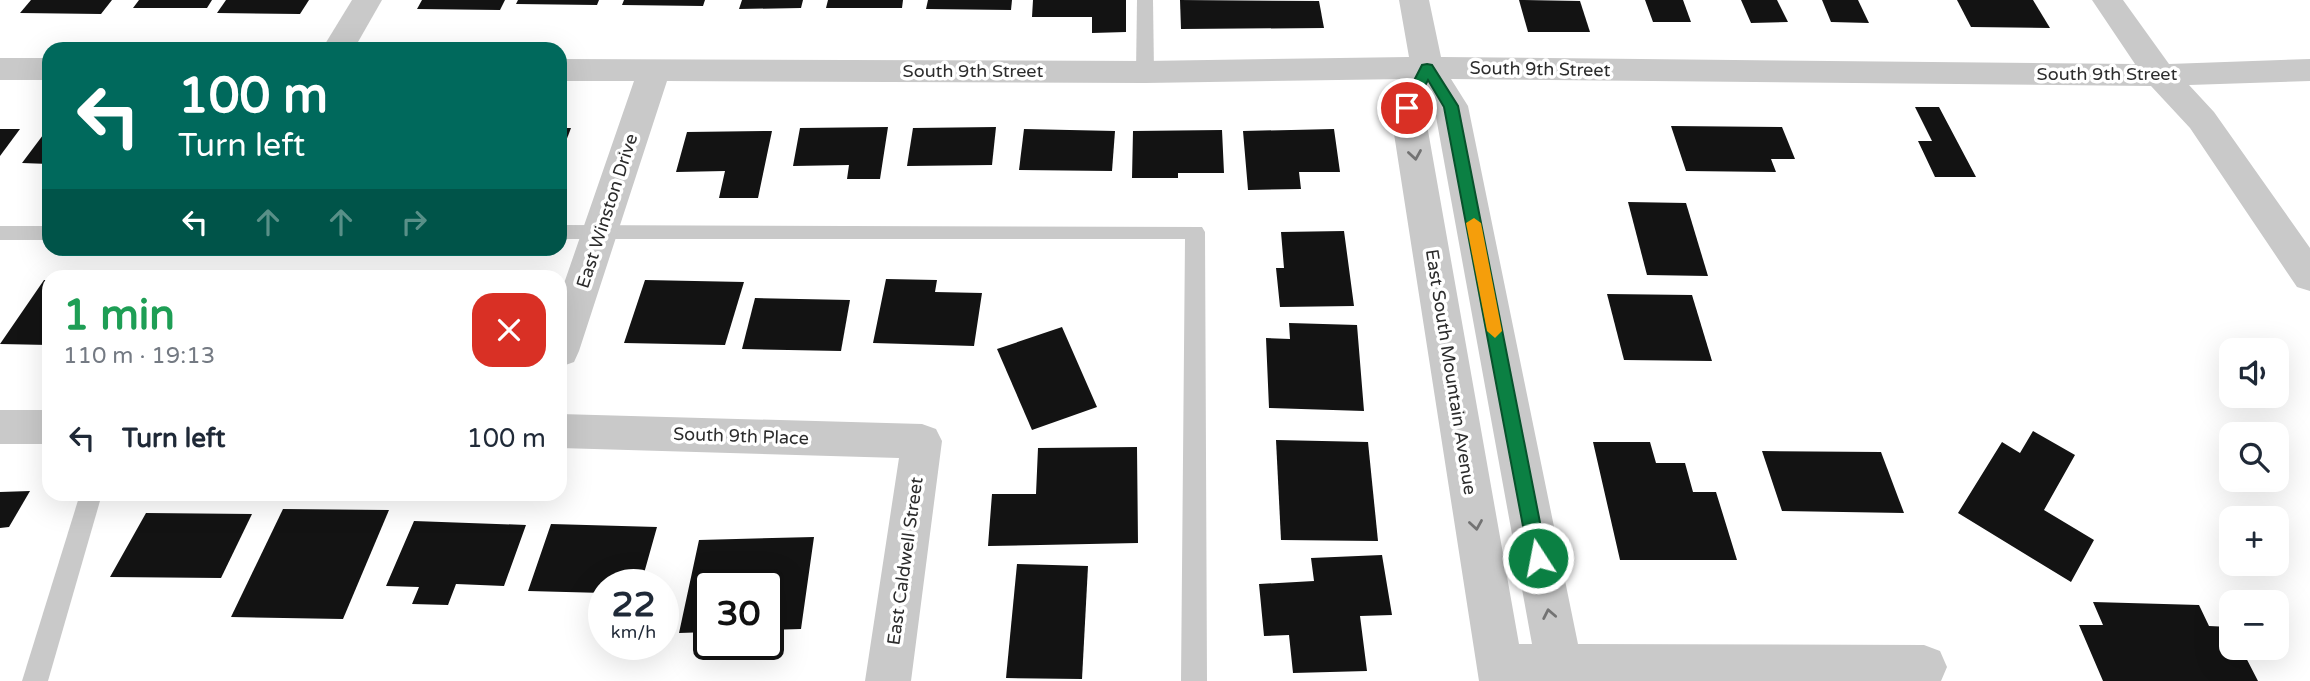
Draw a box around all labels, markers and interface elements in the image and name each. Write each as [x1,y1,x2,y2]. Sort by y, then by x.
street label: South 9th Street [1469,57,1611,81]
street label: South 9th Street [903,60,1044,82]
street label: South 9th Street [2037,63,2178,85]
text: 100 m [178,67,328,126]
icon: left [63,70,154,161]
pin [1377,78,1437,138]
icon: arrive [1388,89,1426,127]
text: Turn left [178,127,305,165]
street label: East Winston Drive [572,131,642,291]
one-way arrow [1407,149,1422,161]
icon: left [176,203,214,241]
icon: ahead [249,203,287,241]
icon: ahead [322,203,360,241]
icon: right [395,203,433,241]
street label: East South Mountain Avenue [1421,248,1481,496]
text: 1 min [63,290,175,341]
button: close [472,293,546,367]
map controls [2219,338,2289,660]
button: sound [2219,338,2289,408]
text: 110 m · 19:13 [63,342,215,370]
icon: left [63,419,101,457]
button: search [2219,422,2289,492]
text: Turn left [122,423,225,454]
text: 100 m [466,423,546,454]
street label: South 9th Place [673,423,809,449]
street label: East Caldwell Street [882,475,928,646]
button: + [2219,506,2289,576]
one-way arrow [1468,519,1483,531]
position arrow [1501,521,1575,595]
speed limit sign: 30 [693,569,784,660]
text: 22 [612,584,655,626]
button: − [2219,590,2289,660]
one-way arrow [1543,608,1558,620]
text: km/h [611,621,656,643]

